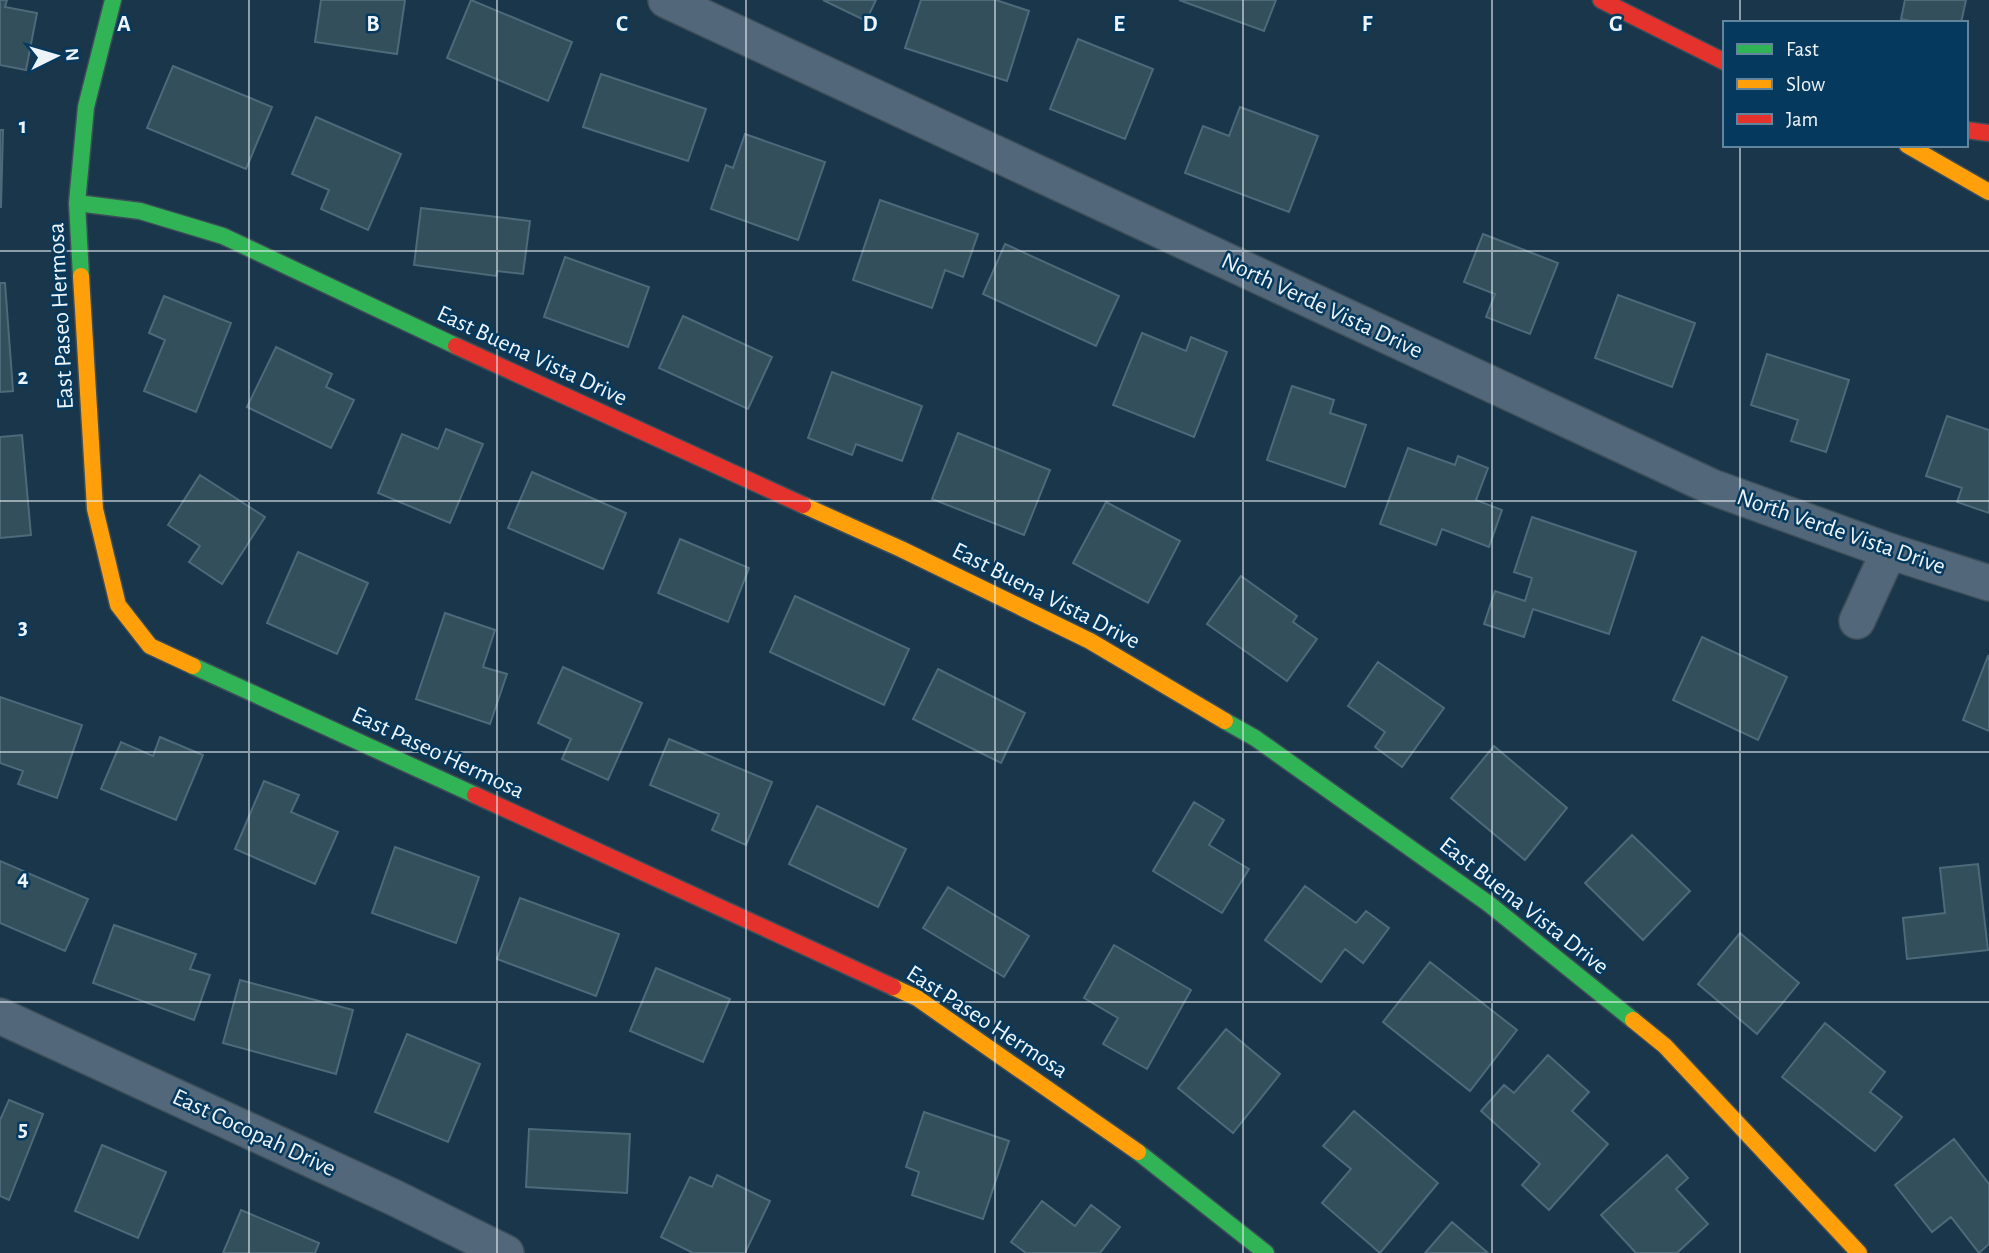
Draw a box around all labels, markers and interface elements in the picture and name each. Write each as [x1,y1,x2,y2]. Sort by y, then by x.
text: A [117,13,131,36]
text: B [366,13,380,36]
text: C [616,13,628,36]
text: D [862,13,878,36]
text: E [1113,13,1125,36]
text: F [1362,13,1373,36]
text: G [1609,13,1623,36]
north arrow [21,21,91,91]
legend [1723,21,1968,147]
text: Fast [1786,39,1819,60]
text: N [61,47,81,62]
text: Slow [1786,74,1825,95]
text: Jam [1786,109,1818,130]
text: 1 [19,115,27,138]
street label: East Paseo Hermosa [44,222,78,410]
street label: North Verde Vista Drive [1218,249,1426,363]
street label: East Buena Vista Drive [433,301,631,411]
text: 2 [18,366,29,389]
street label: North Verde Vista Drive [1734,485,1948,579]
street label: East Buena Vista Drive [948,538,1144,654]
text: 3 [18,616,28,639]
street label: East Paseo Hermosa [348,703,528,803]
street label: East Buena Vista Drive [1435,833,1613,979]
text: 4 [17,867,29,890]
street label: East Paseo Hermosa [902,961,1072,1083]
street label: East Cocopah Drive [169,1085,339,1181]
text: 5 [18,1118,28,1141]

